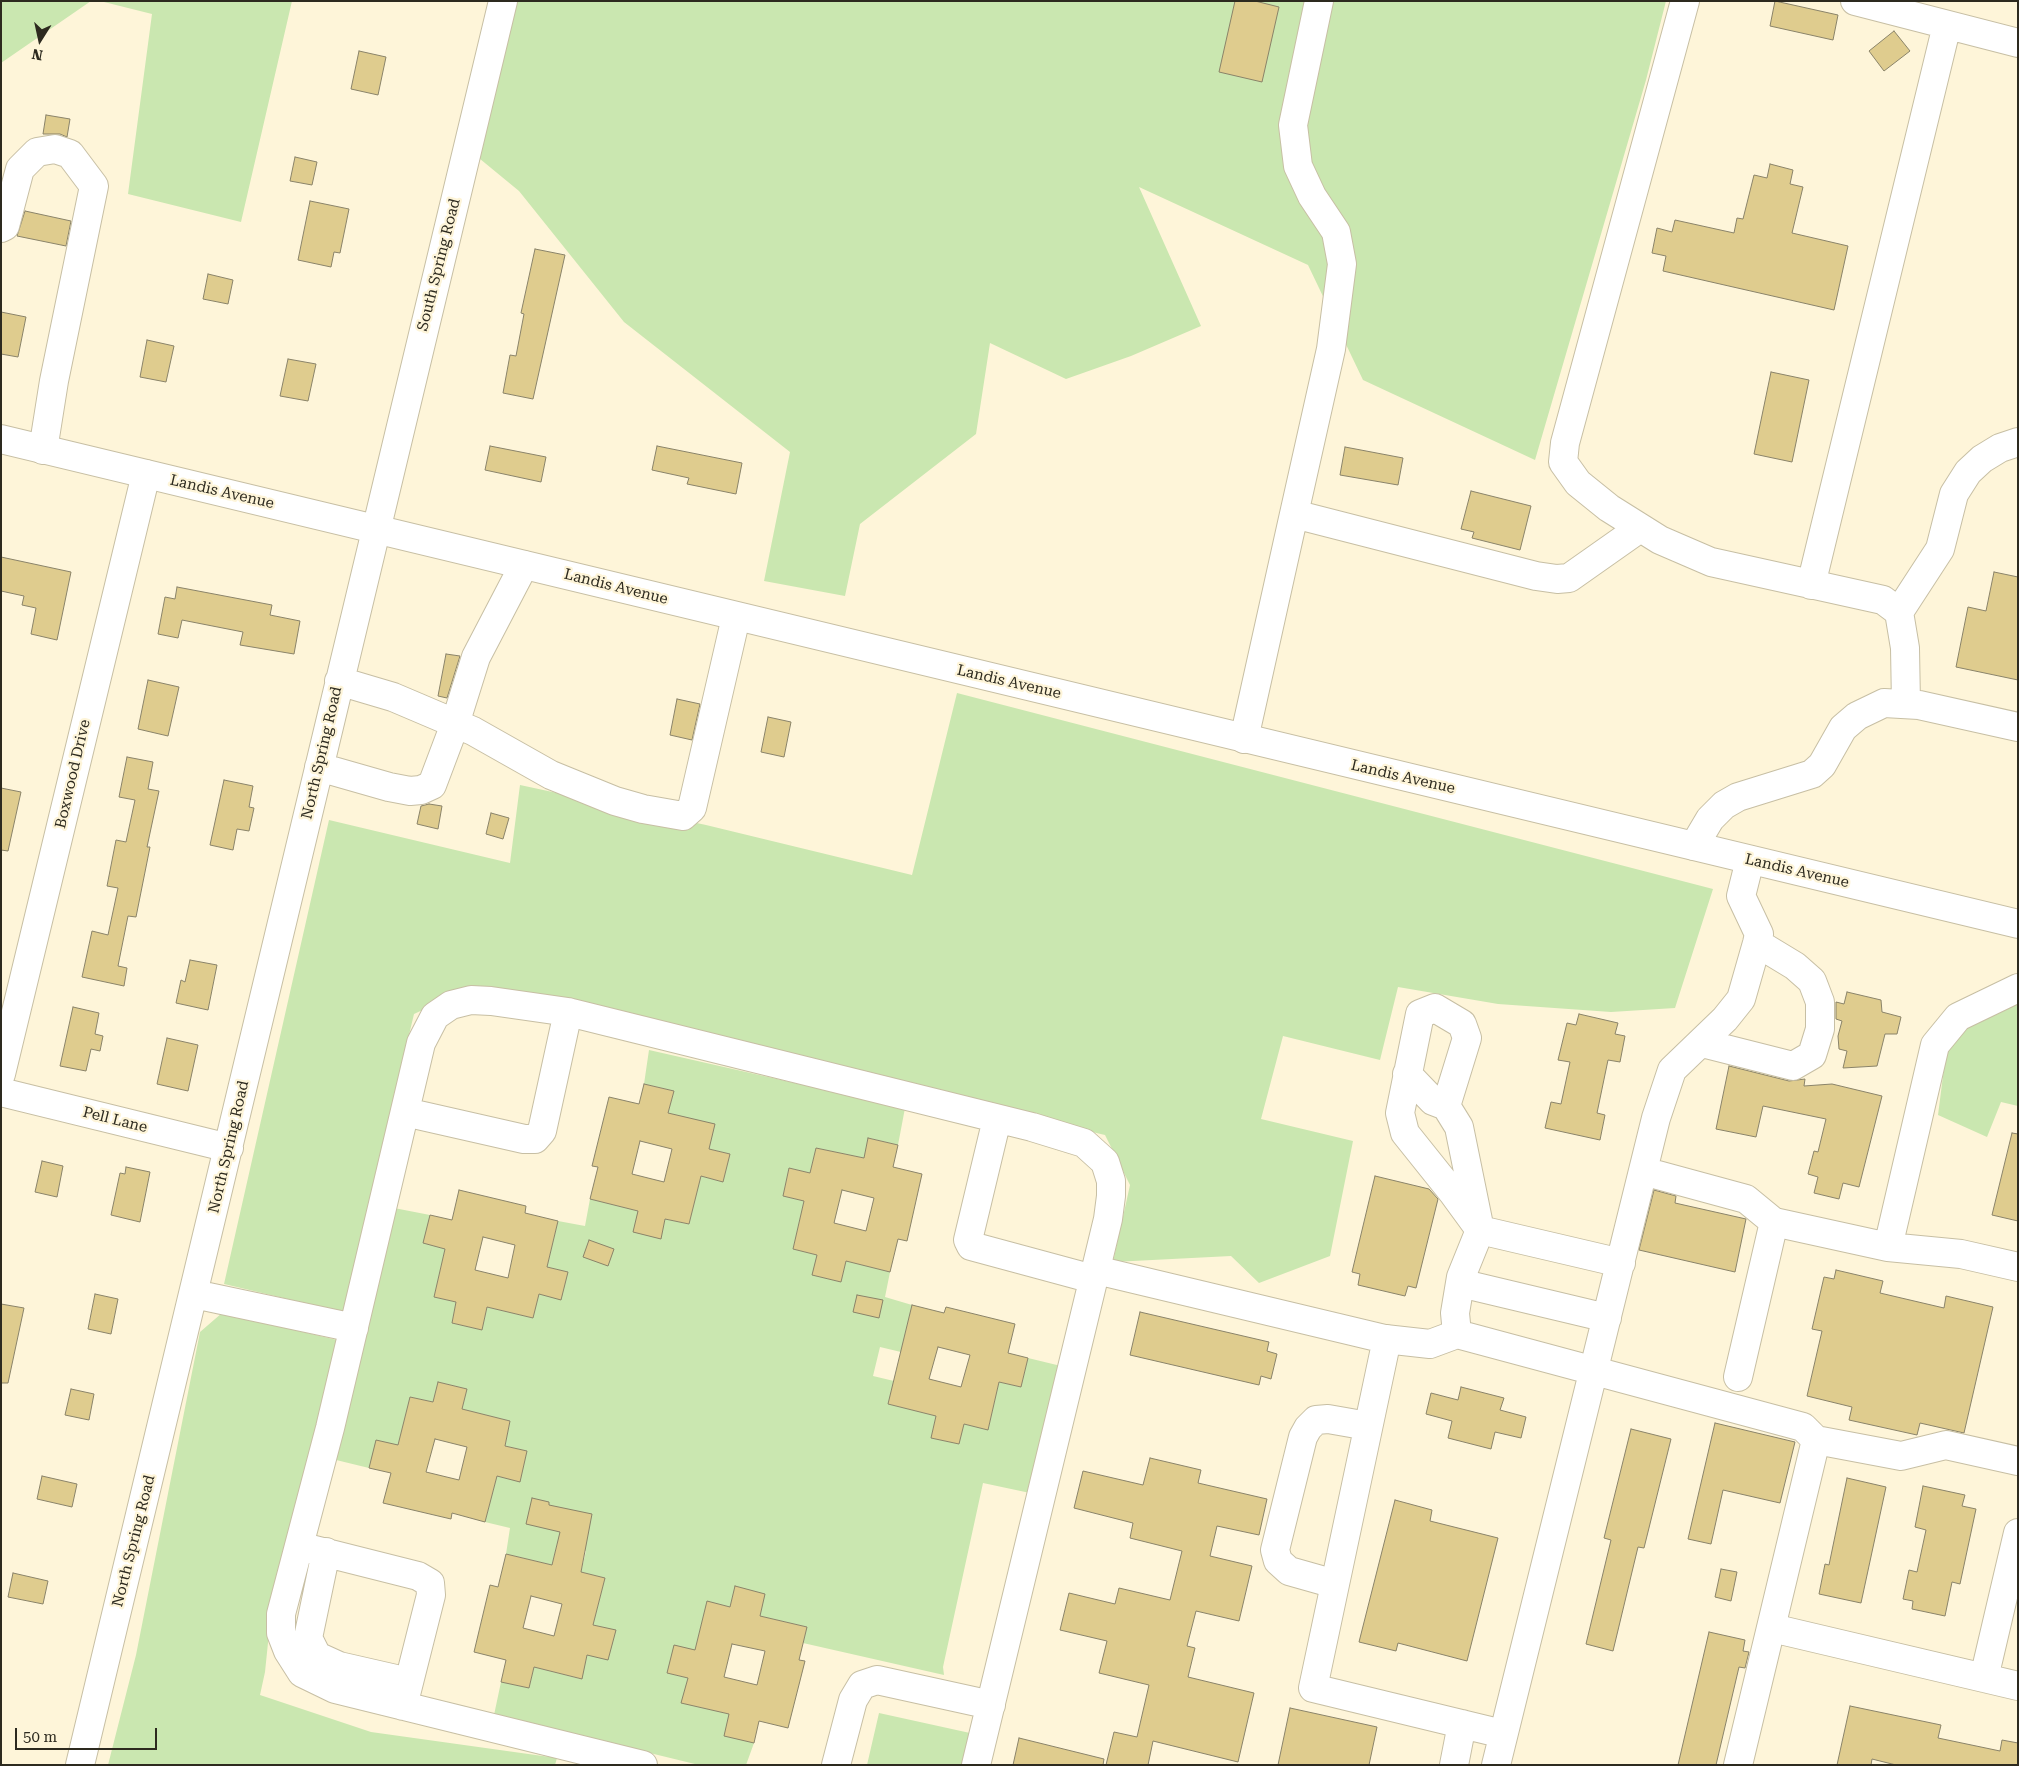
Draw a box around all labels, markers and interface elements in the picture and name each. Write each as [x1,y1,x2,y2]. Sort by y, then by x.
north arrow [15,15,65,65]
text: N [31,46,44,64]
street label: South Spring Road [414,197,464,333]
street label: Landis Avenue [168,471,276,513]
street label: Landis Avenue [562,565,670,609]
street label: Landis Avenue [955,661,1063,703]
street label: North Spring Road [298,685,346,821]
street label: Boxwood Drive [52,718,94,830]
street label: Landis Avenue [1349,756,1457,798]
street label: Landis Avenue [1743,850,1851,892]
street label: North Spring Road [205,1079,253,1215]
street label: Pell Lane [81,1103,149,1137]
street label: North Spring Road [109,1473,159,1609]
scale bar [18,1718,160,1750]
text: 50 m [23,1728,57,1746]

